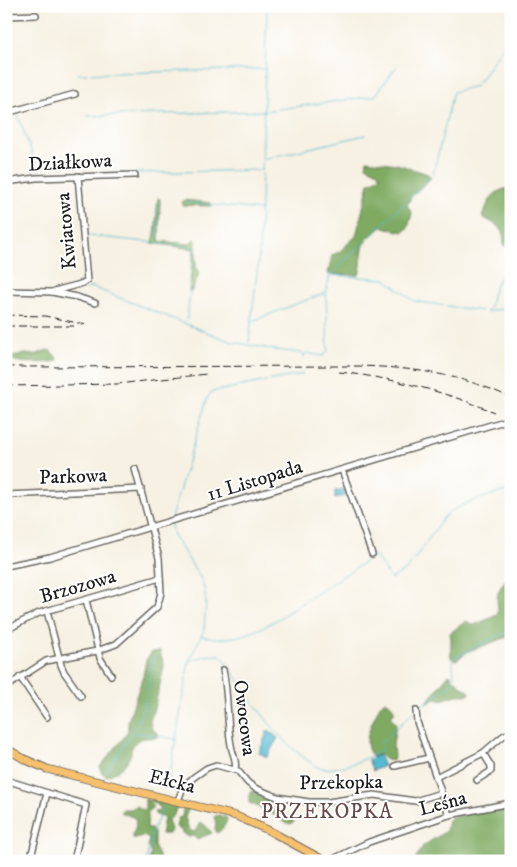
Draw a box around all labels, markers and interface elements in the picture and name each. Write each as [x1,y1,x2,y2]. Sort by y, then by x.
street label: Działkowa [27,148,113,178]
street label: Kwiatowa [51,191,83,271]
street label: 11 Listopada [204,455,306,507]
street label: Parkowa [39,463,108,491]
street label: Brzozowa [37,564,119,610]
street label: Owocowa [227,679,261,758]
street label: Ełcka [146,764,198,800]
street label: Przekopka [299,770,384,796]
street label: Leśna [416,786,470,822]
district label: PRZEKOPKA [261,799,393,825]

